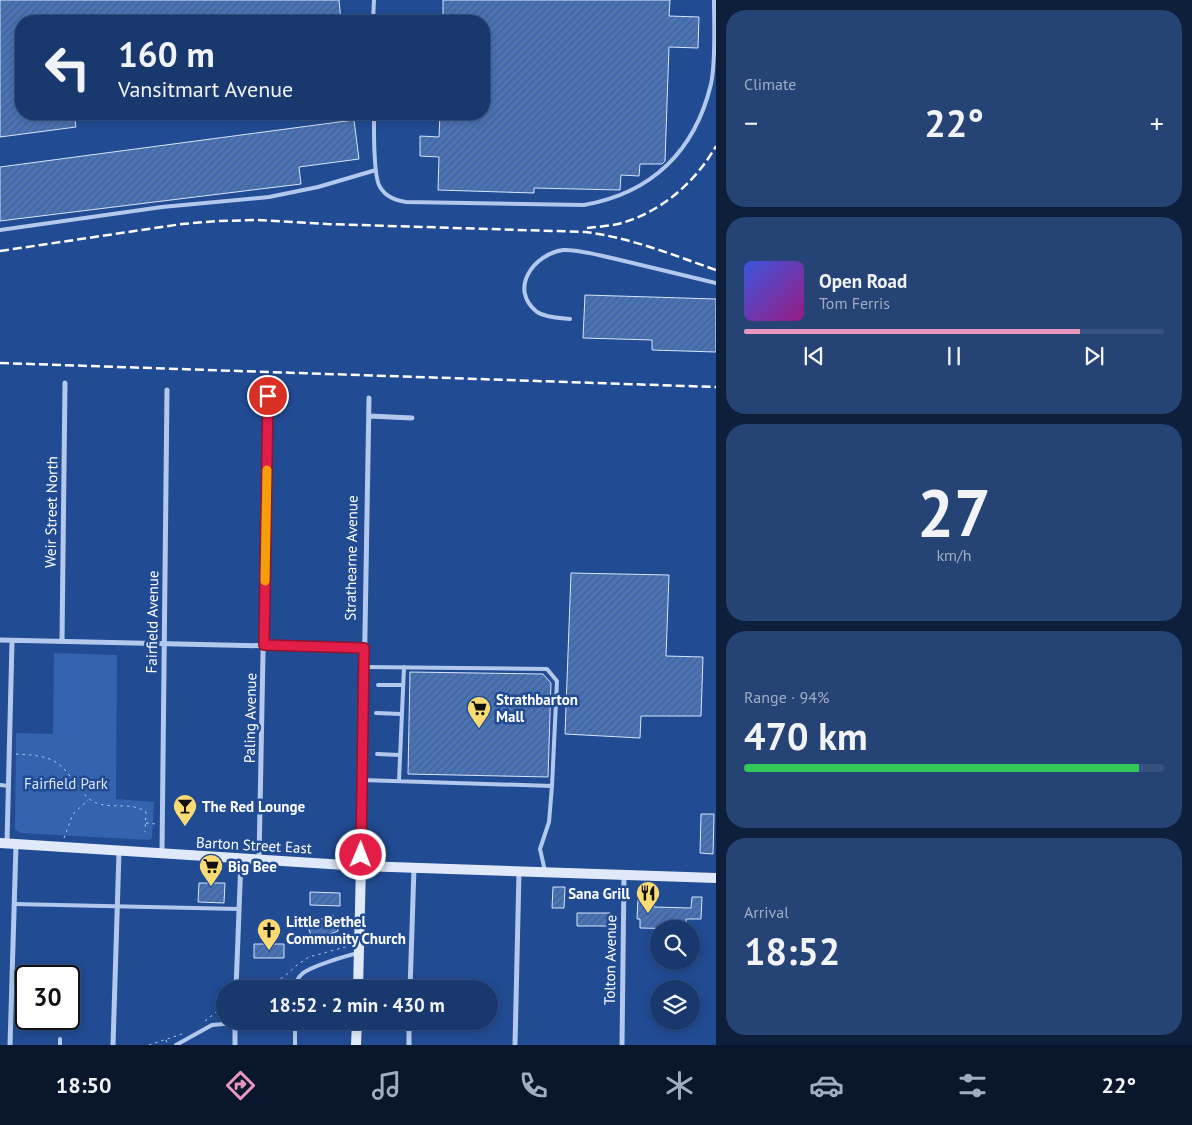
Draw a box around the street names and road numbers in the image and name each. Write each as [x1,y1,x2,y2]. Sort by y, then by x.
street label: Weir Street North [41,456,61,568]
street label: Strathearne Avenue [340,495,362,621]
street label: Fairfield Avenue [142,570,162,674]
street label: Paling Avenue [240,673,260,763]
street label: Barton Street East [196,832,312,858]
street label: Tolton Avenue [600,915,620,1005]

